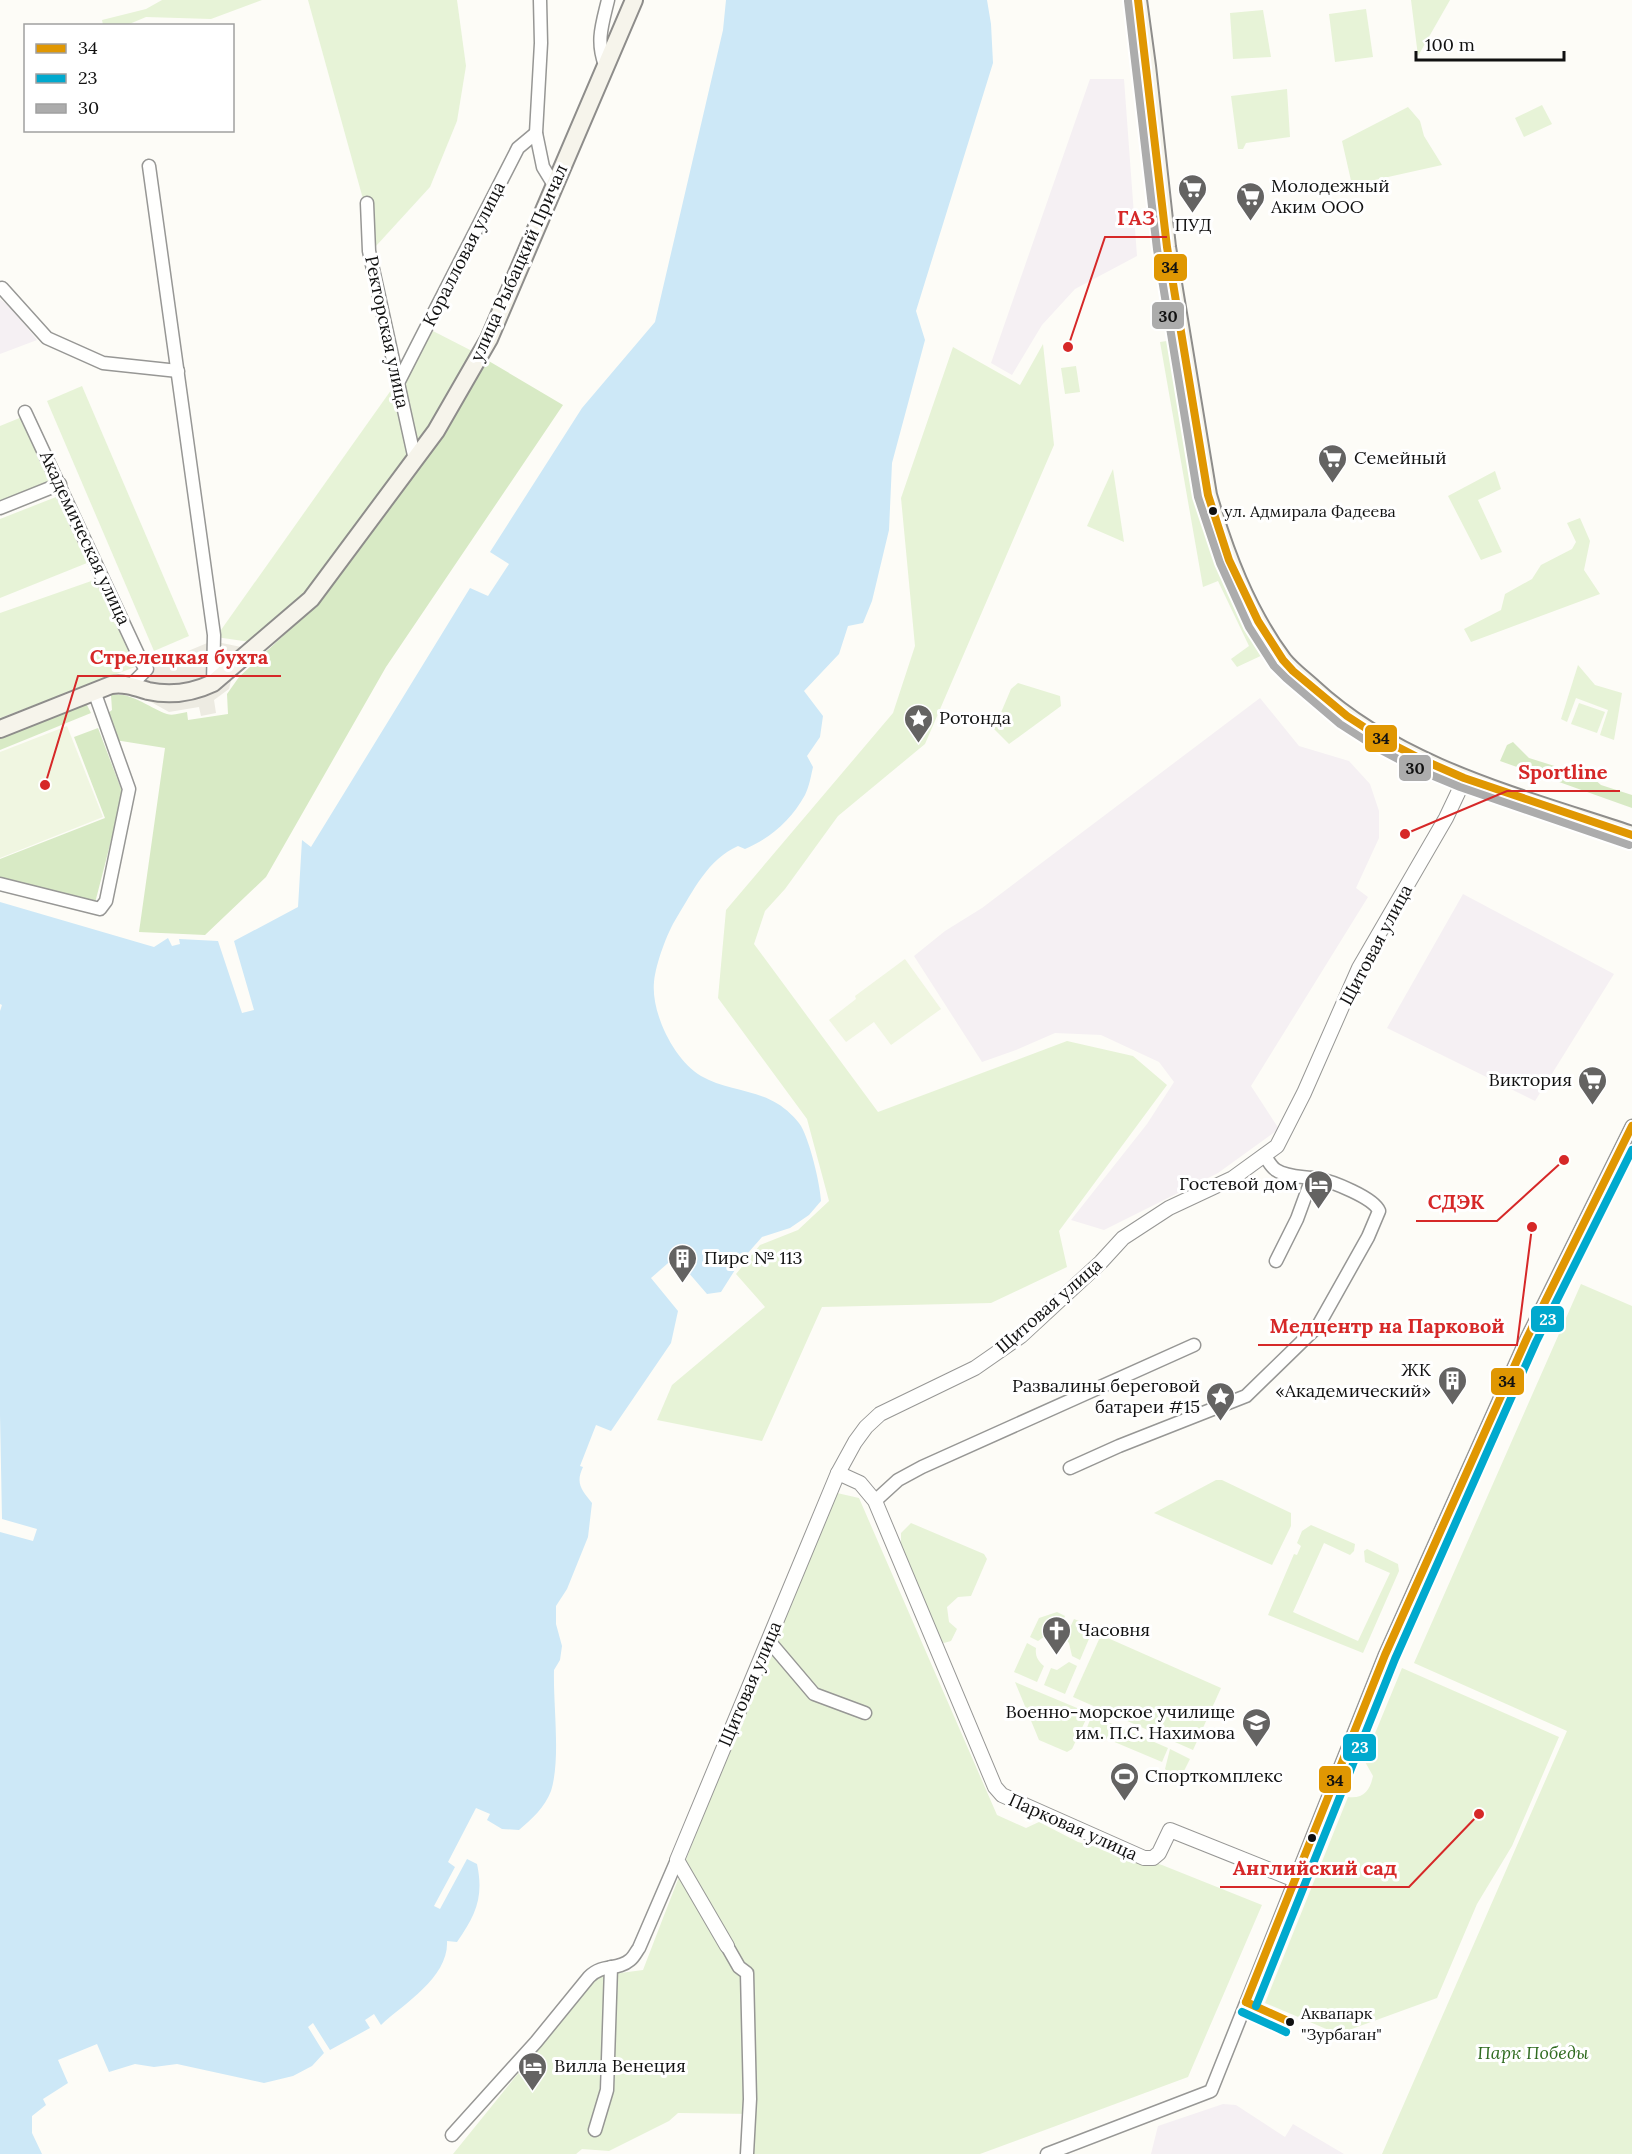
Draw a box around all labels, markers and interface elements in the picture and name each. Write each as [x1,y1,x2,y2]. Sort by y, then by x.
legend [24,24,234,132]
scale bar [1416,24,1564,62]
text: 100 m [1425,33,1475,56]
text: 34 [78,36,98,59]
text: 23 [78,66,97,89]
text: 30 [78,96,99,119]
street label: улица Рыбацкий Причал [465,161,572,365]
supermarket icon: ПУД [1177,172,1209,214]
place label: Молодежный Аким ООО [1270,174,1389,218]
street label: Коралловая улица [417,178,510,330]
supermarket icon: Молодежный Аким ООО [1234,180,1266,222]
callout: ГАЗ [1105,199,1167,237]
text: ГАЗ [1117,205,1155,230]
place label: ПУД [1174,213,1212,236]
line badge: 34 [1153,253,1188,282]
street label: Ректорская улица [360,254,415,410]
text: 34 [1161,257,1179,277]
line badge: 30 [1151,301,1185,330]
text: 30 [1158,306,1178,326]
supermarket icon: Семейный [1317,442,1349,484]
street label: Академическая улица [35,446,136,629]
place label: Семейный [1354,446,1447,469]
place label: ул. Адмирала Фадеева [1224,501,1396,521]
marker: ул. Адмирала Фадеева [1207,505,1219,517]
callout: Стрелецкая бухта [78,638,281,676]
text: Стрелецкая бухта [90,644,269,669]
place icon: Ротонда [902,702,934,744]
place label: Ротонда [939,706,1011,729]
line badge: 34 [1364,724,1398,753]
text: 34 [1372,728,1390,748]
callout: Sportline [1507,753,1620,791]
line badge: 30 [1398,754,1432,782]
text: 30 [1405,758,1425,778]
text: Sportline [1518,759,1608,784]
street label: Щитовая улица [1334,880,1417,1009]
supermarket icon: Виктория [1577,1064,1609,1106]
place label: Виктория [1489,1068,1572,1091]
hotel icon: Гостевой дом [1303,1168,1335,1210]
place label: Гостевой дом [1179,1172,1298,1195]
callout: СДЭК [1416,1183,1497,1221]
text: СДЭК [1428,1189,1485,1214]
building icon: Пирс № 113 [667,1242,699,1284]
place label: Пирс № 113 [704,1246,803,1269]
street label: Щитовая улица [991,1253,1107,1358]
line badge: 23 [1530,1305,1565,1333]
callout: Медцентр на Парковой [1258,1307,1517,1345]
text: 23 [1539,1309,1557,1329]
text: Медцентр на Парковой [1270,1313,1504,1338]
place label: ЖК «Академический» [1275,1358,1432,1402]
building icon: ЖК «Академический» [1436,1364,1468,1406]
line badge: 34 [1490,1367,1525,1396]
text: 34 [1498,1371,1516,1391]
place label: Развалины береговой батареи #15 [1012,1374,1200,1418]
place icon: Развалины береговой батареи #15 [1205,1380,1237,1422]
church icon: Часовня [1041,1614,1073,1656]
street label: Щитовая улица [713,1618,786,1750]
place label: Часовня [1078,1618,1150,1641]
place label: Военно-морское училище им. П.С. Нахимова [1005,1700,1235,1744]
school or university icon: Военно-морское училище им. П.С. Нахимова [1240,1706,1272,1748]
line badge: 23 [1342,1733,1377,1762]
text: 23 [1351,1737,1369,1757]
sports icon: Спорткомплекс [1108,1760,1140,1802]
place label: Спорткомплекс [1145,1764,1283,1787]
line badge: 34 [1318,1765,1352,1794]
text: 34 [1326,1770,1344,1790]
street label: Парковая улица [1005,1788,1141,1865]
unlabelled marker [1306,1832,1318,1844]
callout: Английский сад [1220,1849,1409,1887]
text: Английский сад [1233,1855,1397,1880]
place label: Аквапарк "Зурбаган" [1300,2003,1382,2044]
marker: Аквапарк "Зурбаган" [1284,2016,1296,2028]
park label: Парк Победы [1477,2041,1589,2064]
hotel icon: Вилла Венеция [517,2050,549,2092]
place label: Вилла Венеция [554,2054,686,2077]

